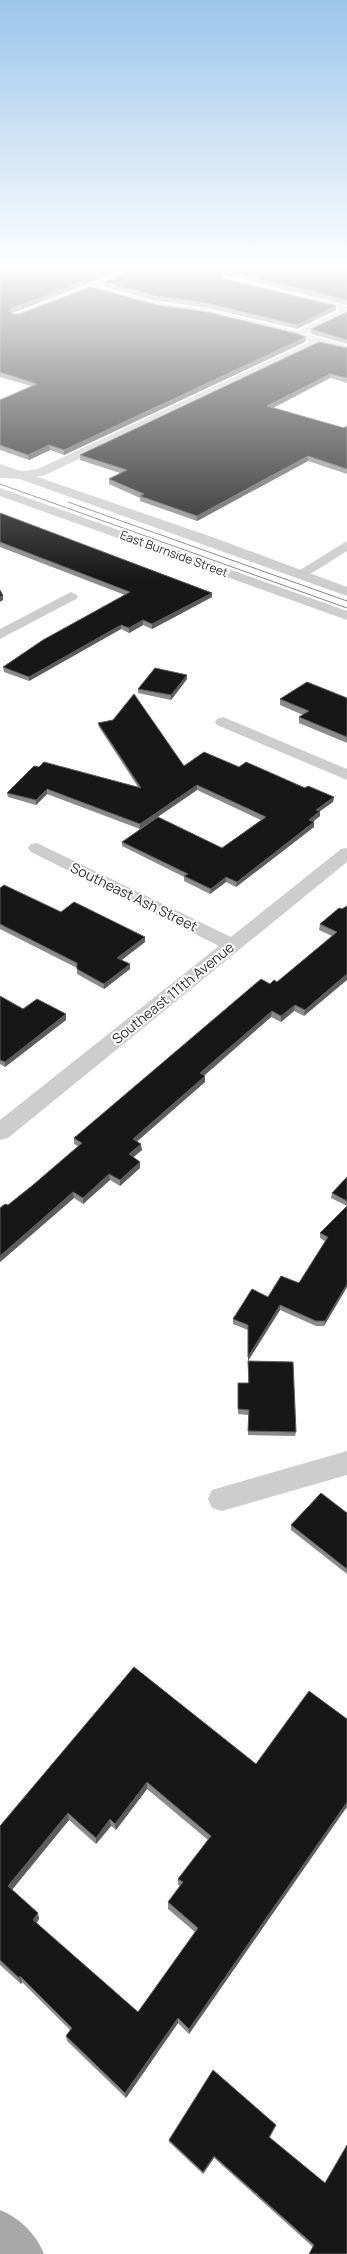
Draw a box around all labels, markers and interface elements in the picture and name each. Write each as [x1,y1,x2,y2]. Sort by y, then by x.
street label: East Burnside Street [118,526,231,581]
street label: Southeast Ash Street [68,858,201,936]
street label: Southeast 111th Avenue [108,937,238,1048]

